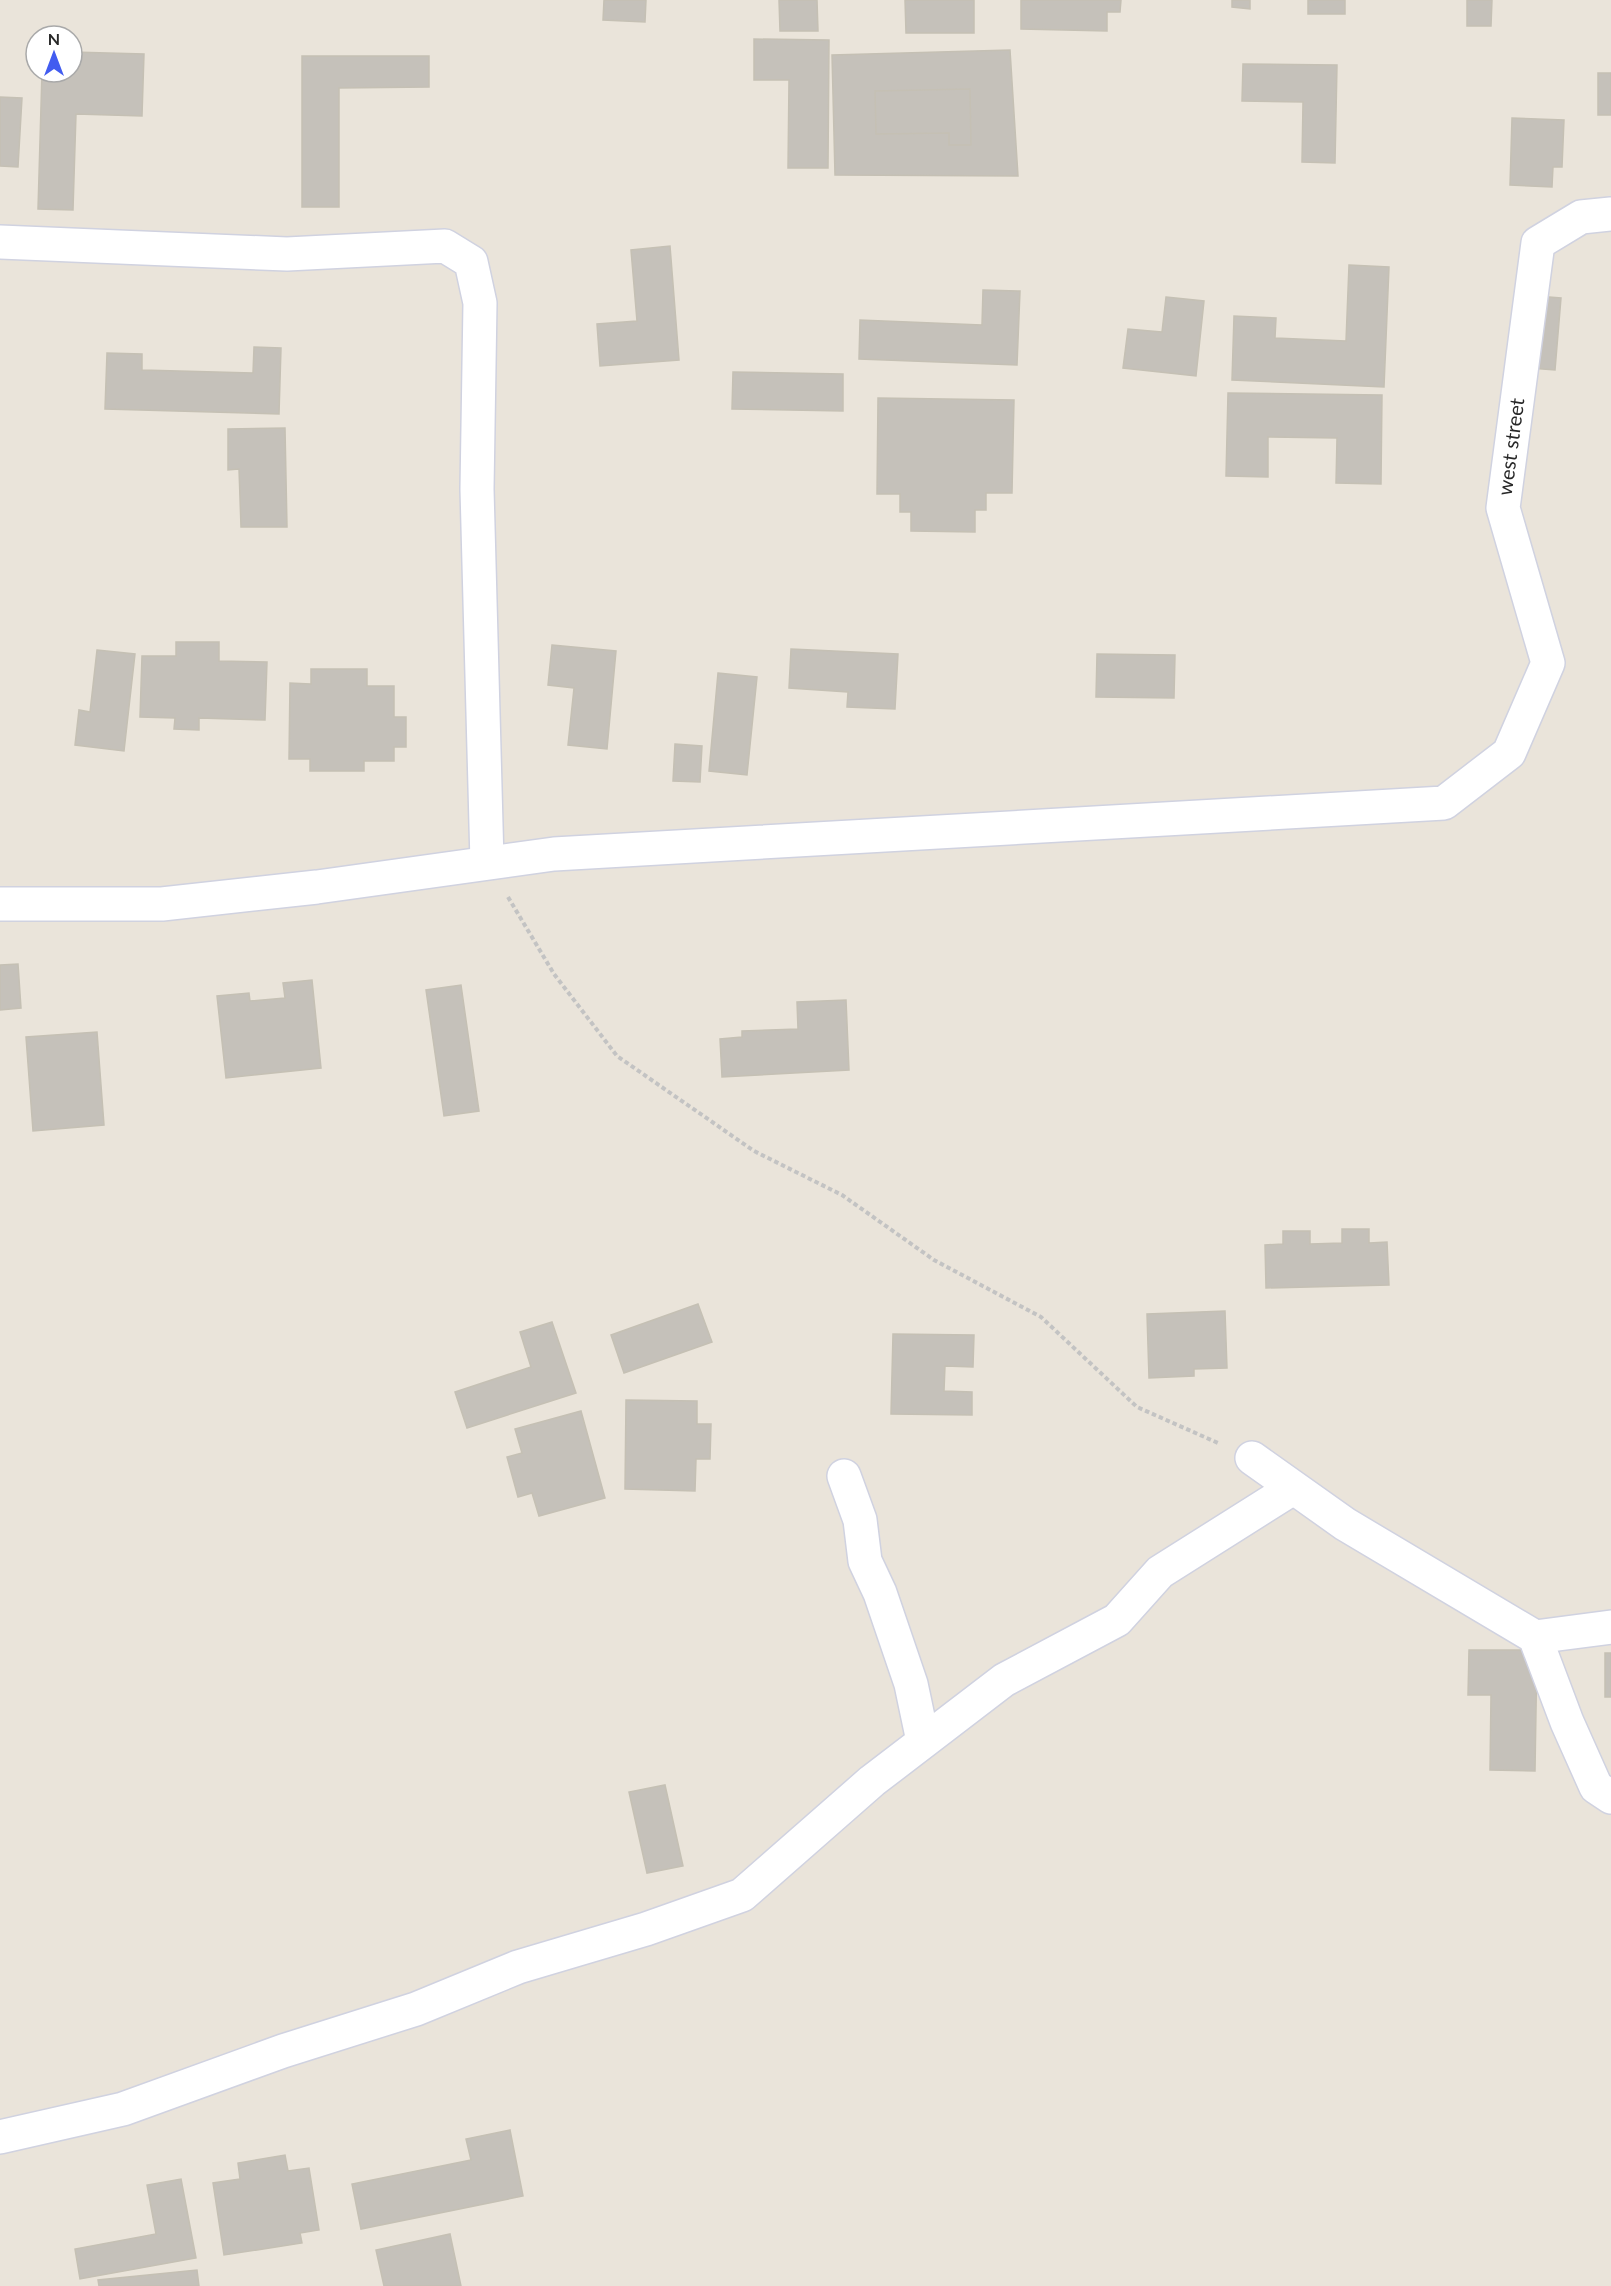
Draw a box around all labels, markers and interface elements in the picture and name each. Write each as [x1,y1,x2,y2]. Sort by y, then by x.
north arrow [24,24,84,84]
text: N [48,29,60,48]
street label: west street [1492,396,1528,497]

